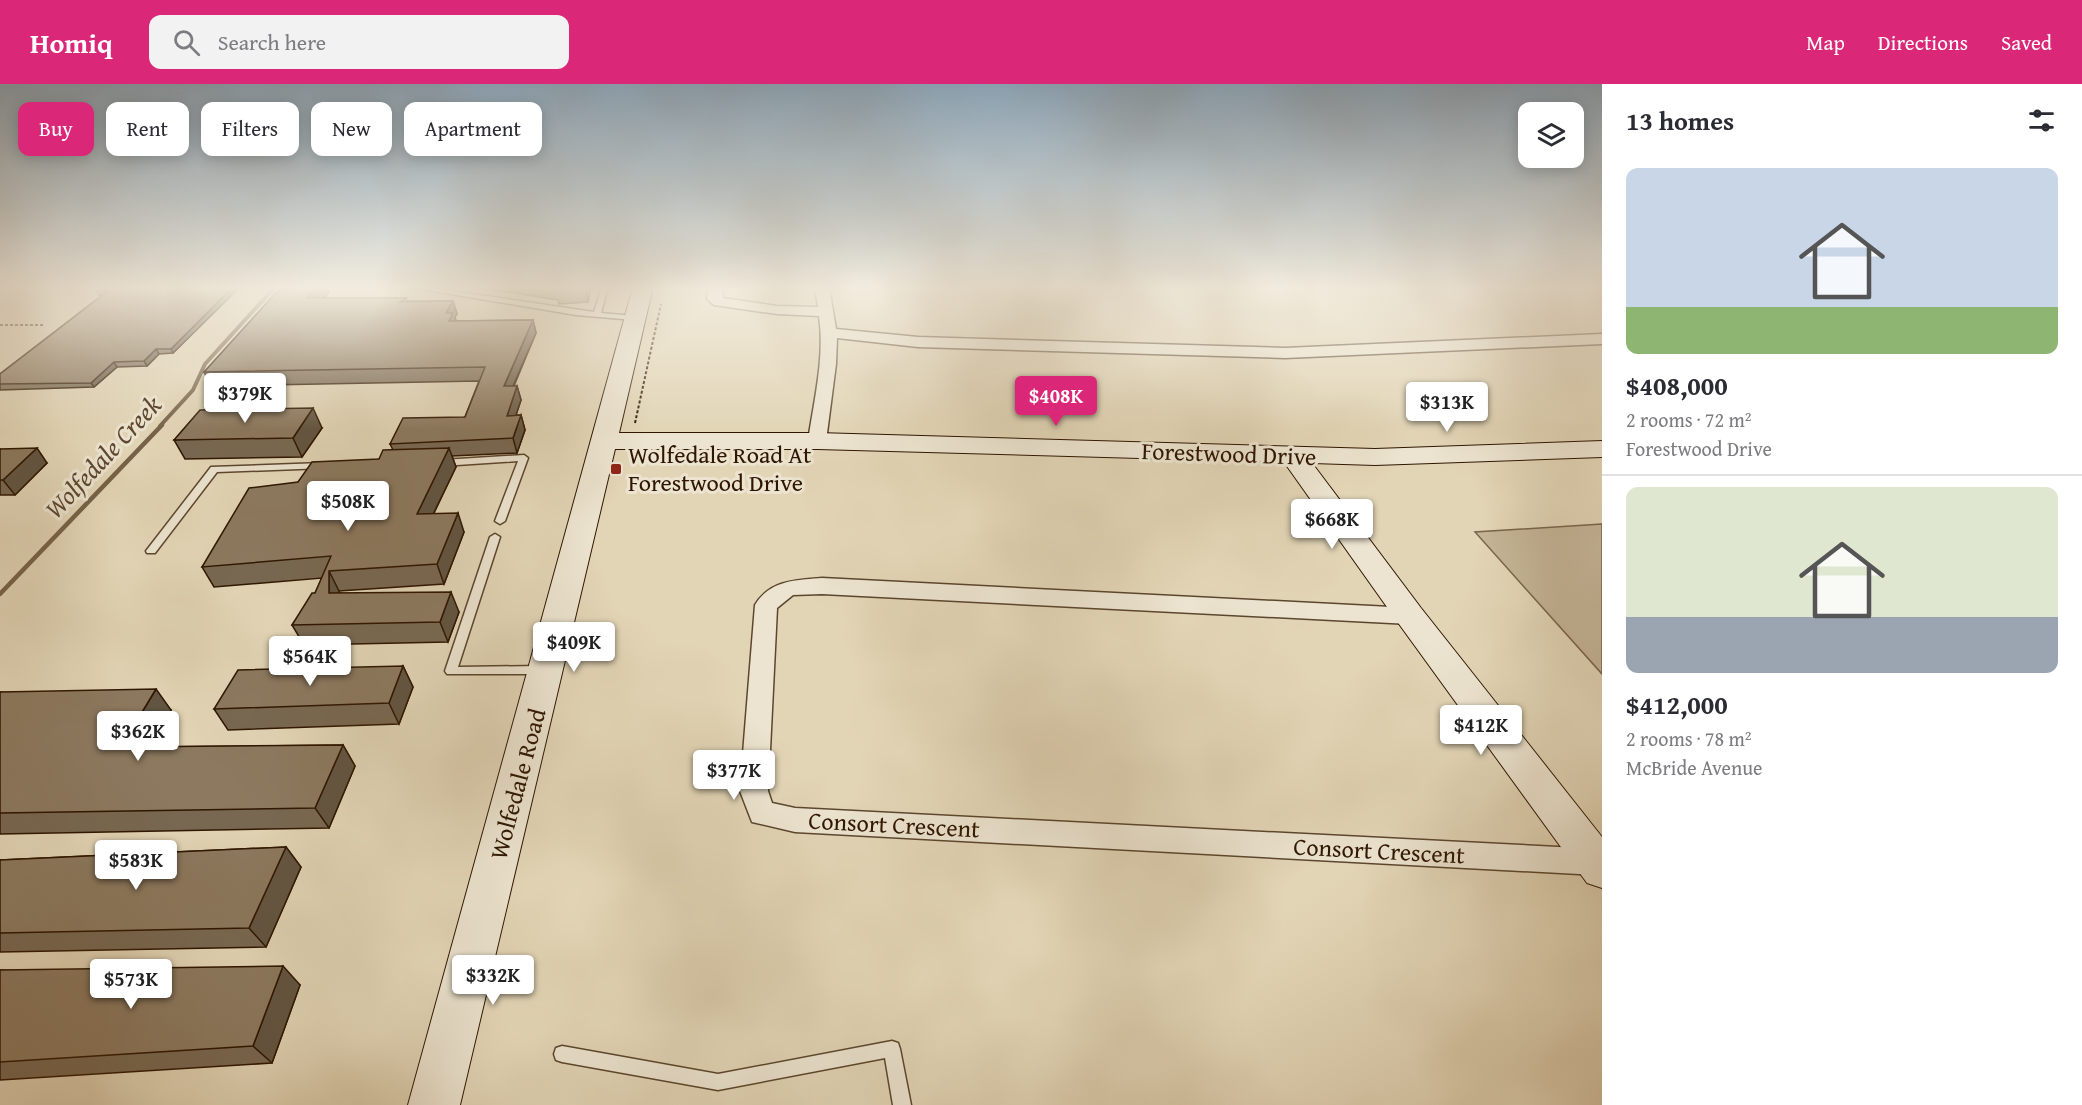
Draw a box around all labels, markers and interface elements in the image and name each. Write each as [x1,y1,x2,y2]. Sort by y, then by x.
search box [149,15,569,69]
text: Homiq [30,22,113,63]
icon: search [170,26,203,59]
text: Search here [218,26,326,58]
text: Map [1806,27,1845,58]
text: Directions [1878,27,1968,58]
text: Saved [2001,27,2052,58]
text: 13 homes [1626,101,1734,140]
chip: Buy [18,102,94,156]
chip: Rent [106,102,189,156]
chip: Filters [201,102,299,156]
chip: New [311,102,392,156]
chip: Apartment [404,102,542,156]
map controls [1518,102,1584,168]
button: layers [1518,102,1584,168]
icon: filters [2025,104,2058,137]
icon: home [1788,207,1896,315]
text: $408,000 [1626,366,1728,405]
pin: $379K [203,373,287,424]
pin: $408K [1014,376,1098,427]
text: $379K [218,378,272,407]
text: $408K [1029,381,1083,410]
pin: $313K [1405,382,1489,433]
water label: Wolfedale Creek [35,386,170,527]
text: $313K [1420,387,1474,416]
text: 2 rooms · 72 m² [1626,405,1752,434]
street label: Forestwood Drive [1141,433,1317,474]
text: Forestwood Drive [1626,434,1772,463]
place label: Wolfedale Road At Forestwood Drive [628,437,812,500]
marker: Wolfedale Road At Forestwood Drive [609,462,623,476]
pin: $508K [306,481,390,532]
text: $508K [321,486,375,515]
pin: $668K [1290,499,1374,550]
text: $668K [1305,504,1359,533]
icon: home [1788,526,1896,634]
pin: $409K [532,622,616,673]
text: $409K [547,627,601,656]
pin: $564K [268,636,352,687]
text: $564K [283,641,337,670]
text: $412,000 [1626,685,1728,724]
street label: Wolfedale Road [481,704,555,863]
pin: $412K [1439,705,1523,756]
text: $412K [1454,710,1508,739]
pin: $362K [96,711,180,762]
text: $362K [111,716,165,745]
text: 2 rooms · 78 m² [1626,724,1752,753]
pin: $377K [692,750,776,801]
text: McBride Avenue [1626,753,1762,782]
text: $377K [707,755,761,784]
street label: Consort Crescent [808,803,981,846]
street label: Consort Crescent [1293,829,1466,872]
pin: $583K [94,840,178,891]
text: $583K [109,845,163,874]
pin: $332K [451,955,535,1006]
pin: $573K [89,959,173,1010]
text: $332K [466,960,520,989]
text: $573K [104,964,158,993]

